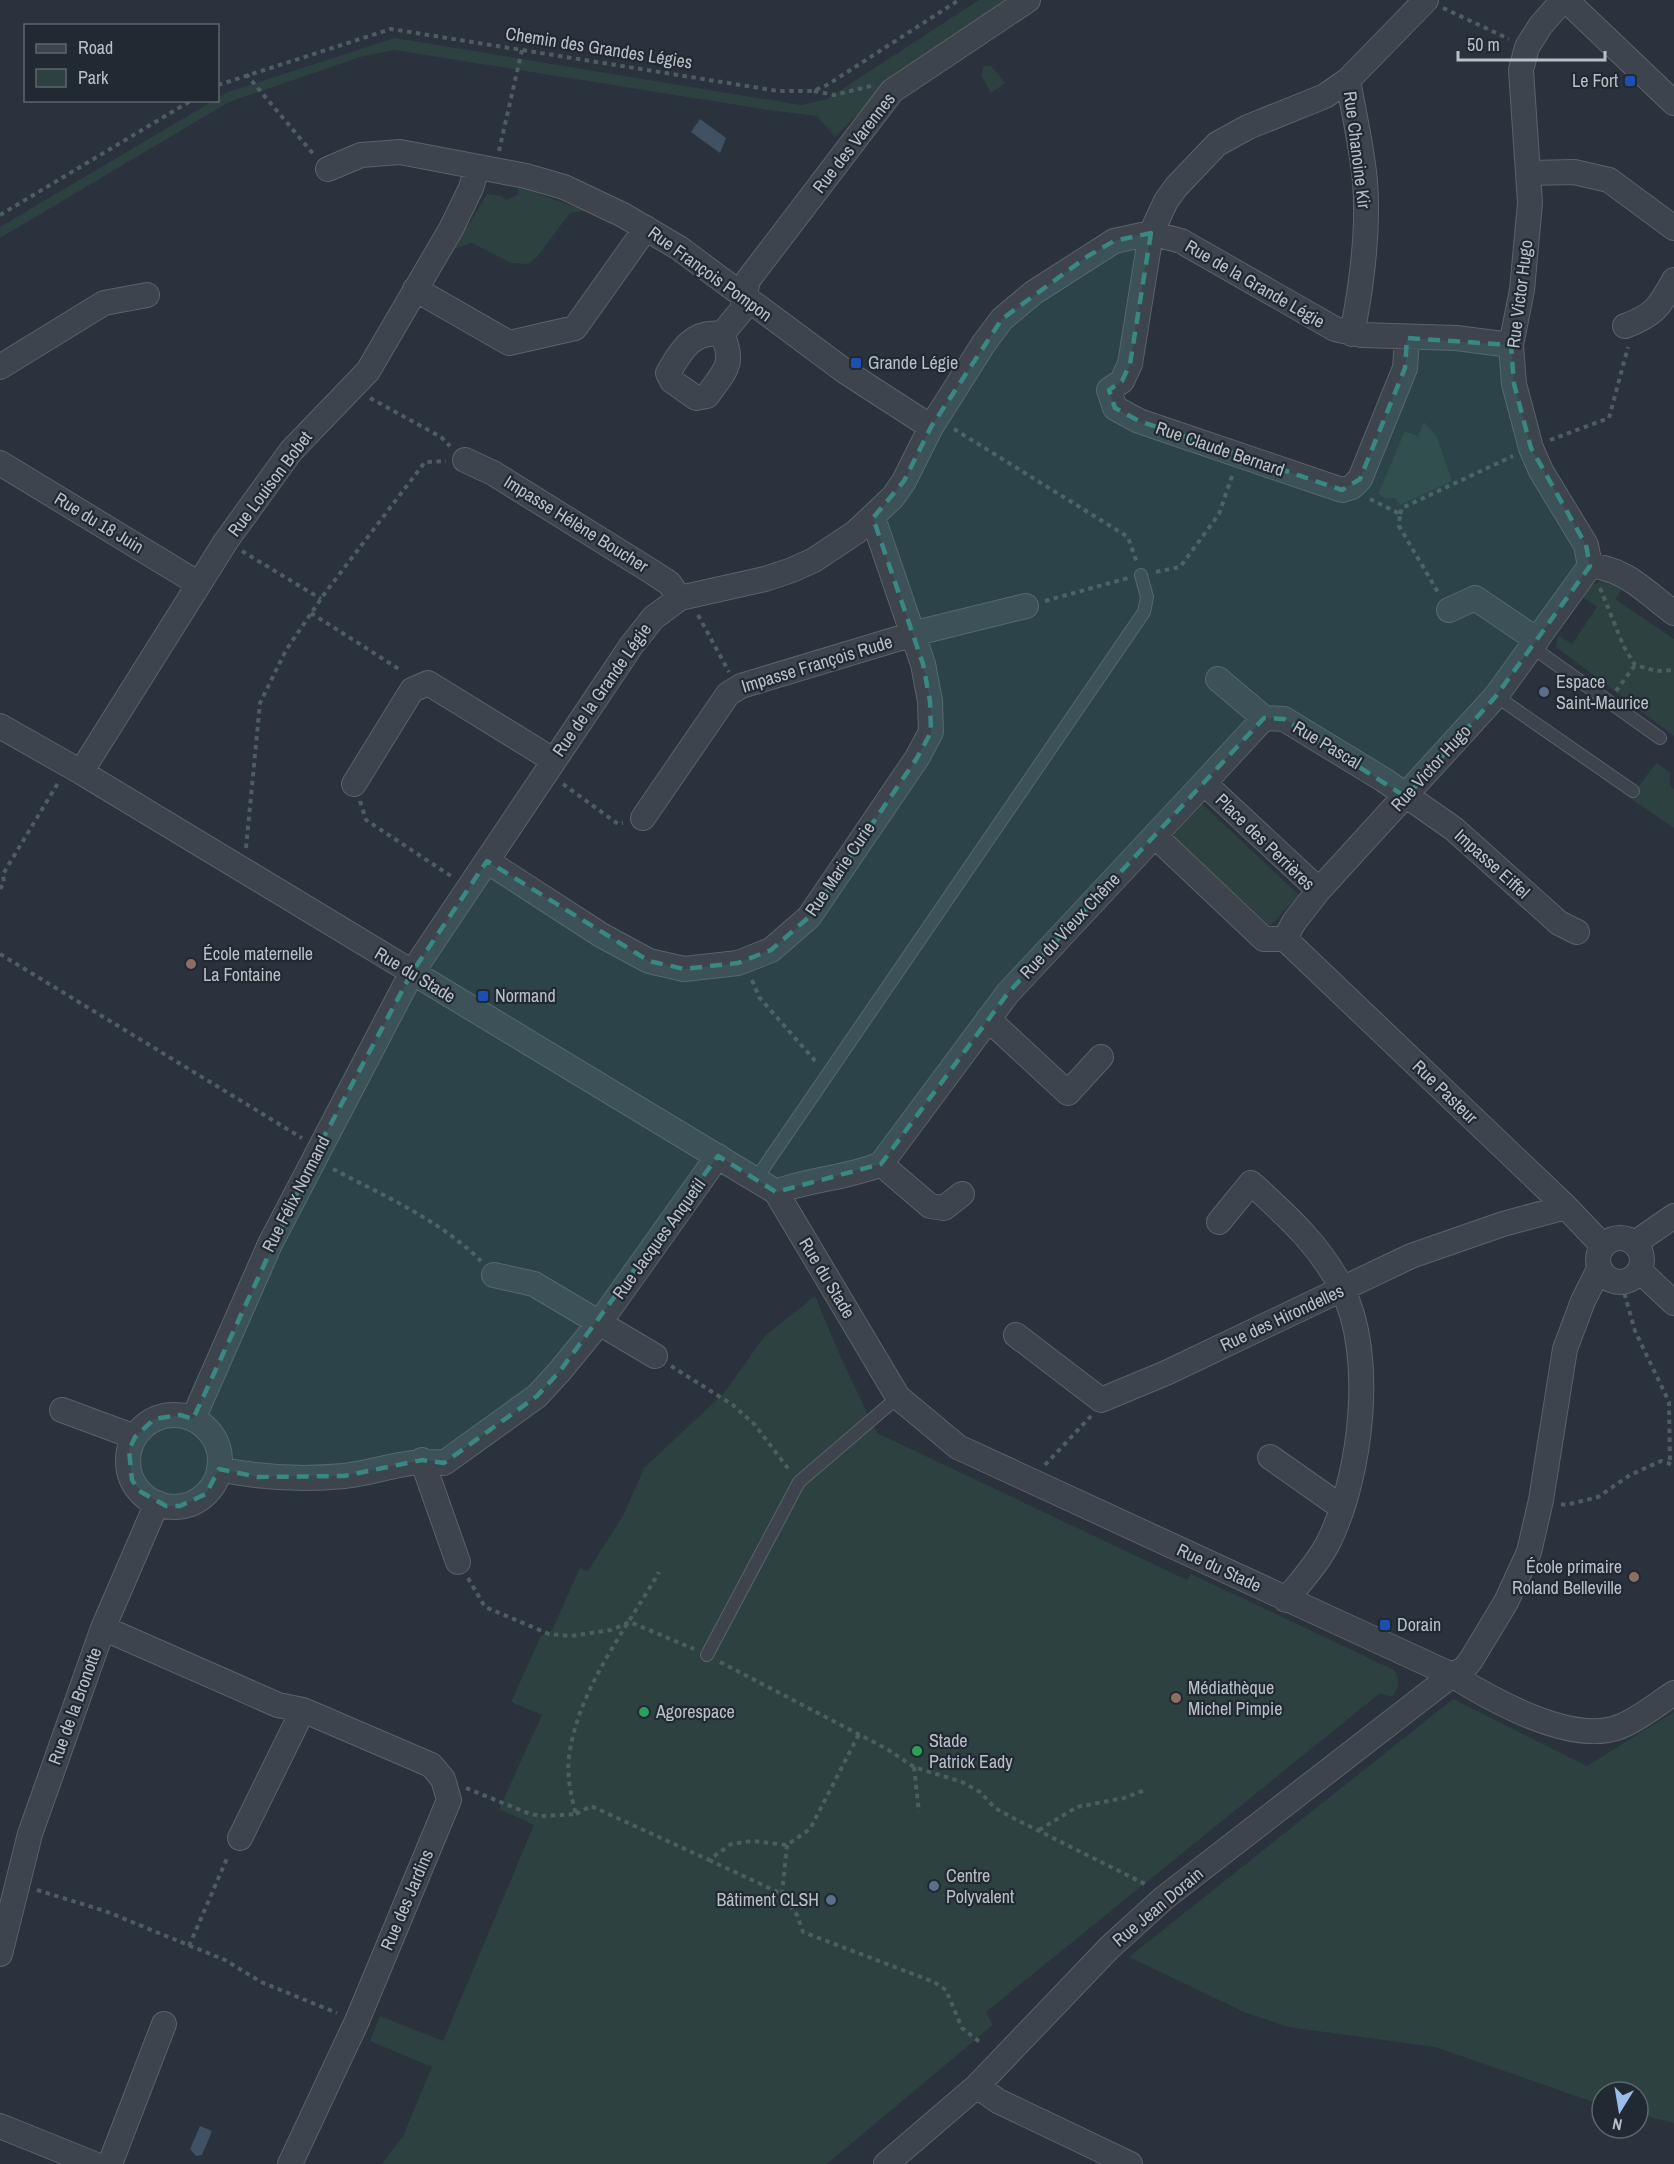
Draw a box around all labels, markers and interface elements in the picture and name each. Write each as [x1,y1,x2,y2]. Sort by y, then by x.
street label: Chemin des Grandes Légies [504,20,694,75]
legend [24,24,219,102]
scale bar [1458,24,1605,62]
text: 50 m [1467,32,1500,57]
text: Road [78,35,113,60]
text: Park [78,65,109,90]
place label: Le Fort [1572,68,1618,93]
marker: Le Fort [1623,74,1637,88]
street label: Rue des Varennes [806,87,901,198]
street label: Rue Chanoine Kir [1338,90,1377,210]
street label: Rue François Pompon [643,220,777,327]
street label: Rue de la Grande Légie [1181,233,1330,334]
street label: Rue Victor Hugo [1500,238,1539,349]
place label: Grande Légie [868,350,958,375]
marker: Grande Légie [849,356,863,370]
street label: Rue Claude Bernard [1152,415,1288,482]
street label: Rue Louison Bobet [222,426,318,542]
street label: Impasse Hélène Boucher [499,469,653,578]
street label: Rue du 18 Juin [50,486,149,559]
street label: Rue de la Grande Légie [546,618,657,761]
street label: Impasse François Rude [738,629,895,698]
place label: Espace Saint-Maurice [1556,669,1649,715]
marker: Espace Saint-Maurice [1537,685,1551,699]
street label: Rue Pascal [1288,714,1366,775]
street label: Rue Victor Hugo [1385,719,1476,816]
street label: Place des Perrières [1210,788,1321,896]
street label: Rue Marie Curie [799,817,880,921]
street label: Impasse Eiffel [1449,823,1535,904]
street label: Rue du Vieux Chêne [1014,867,1125,984]
place label: École maternelle La Fontaine [203,941,313,987]
street label: Rue du Stade [370,941,460,1009]
marker: École maternelle La Fontaine [184,957,198,971]
place label: Normand [495,983,556,1008]
marker: Normand [476,989,490,1003]
street label: Rue Pasteur [1407,1054,1484,1129]
street label: Rue Félix Normand [256,1131,336,1256]
street label: Rue Jacques Anquetil [606,1173,711,1304]
street label: Rue du Stade [793,1233,861,1323]
street label: Rue des Hirondelles [1216,1278,1348,1357]
street label: Rue du Stade [1173,1537,1265,1598]
place label: École primaire Roland Belleville [1512,1554,1622,1600]
marker: École primaire Roland Belleville [1627,1570,1641,1584]
place label: Dorain [1397,1612,1441,1637]
marker: Dorain [1378,1618,1392,1632]
street label: Rue de la Bronotte [42,1644,107,1768]
place label: Médiathèque Michel Pimpie [1188,1675,1282,1721]
marker: Médiathèque Michel Pimpie [1169,1691,1183,1705]
place label: Agorespace [655,1699,735,1724]
marker: Agorespace [637,1705,651,1719]
place label: Stade Patrick Eady [929,1728,1013,1774]
marker: Stade Patrick Eady [910,1744,924,1758]
street label: Rue des Jardins [374,1845,439,1954]
street label: Rue Jean Dorain [1107,1861,1208,1952]
place label: Centre Polyvalent [946,1863,1014,1909]
marker: Centre Polyvalent [927,1879,941,1893]
place label: Bâtiment CLSH [716,1887,819,1912]
marker: Bâtiment CLSH [824,1893,838,1907]
north arrow [1590,2080,1650,2140]
text: N [1610,2113,1624,2136]

